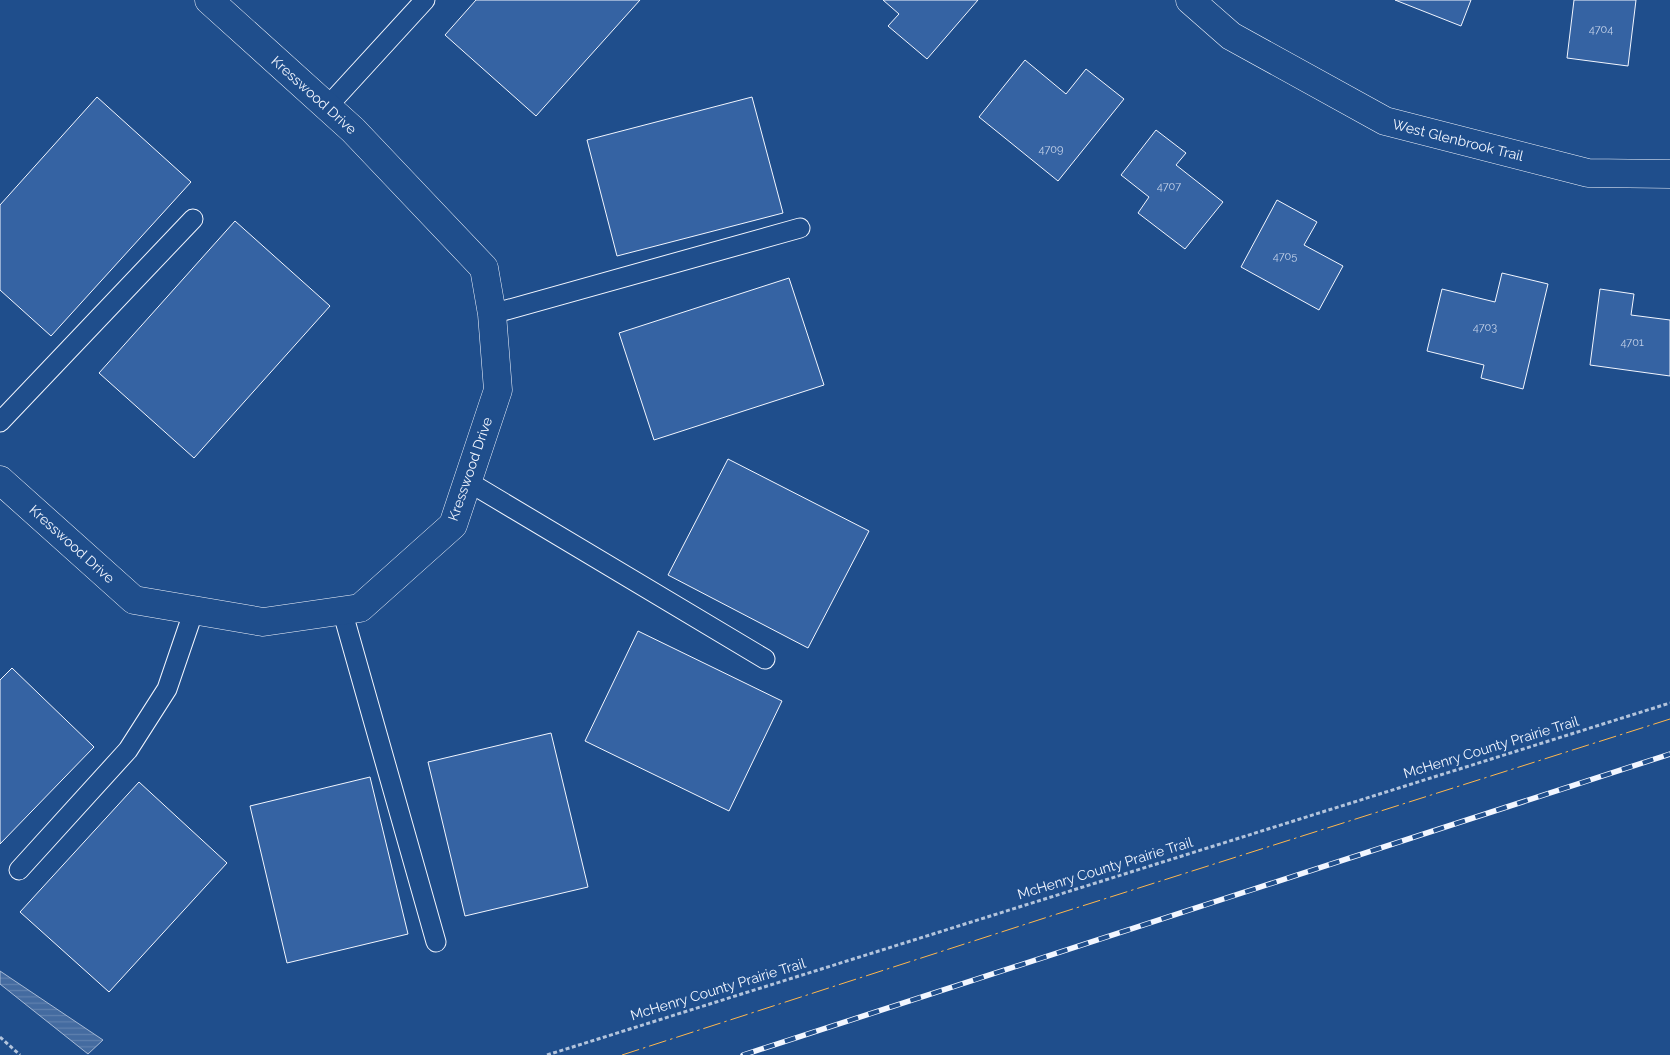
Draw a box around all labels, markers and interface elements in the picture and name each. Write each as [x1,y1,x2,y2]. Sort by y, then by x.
house number: 4704 [1589,23,1613,36]
street label: Kresswood Drive [268,53,360,137]
street label: West Glenbrook Trail [1391,116,1525,164]
house number: 4709 [1039,143,1063,156]
house number: 4707 [1157,180,1181,193]
house number: 4705 [1273,250,1297,263]
house number: 4703 [1473,321,1497,334]
house number: 4701 [1620,336,1644,349]
street label: Kresswood Drive [445,415,495,523]
street label: Kresswood Drive [26,502,118,586]
street label: McHenry County Prairie Trail [1402,713,1581,781]
street label: McHenry County Prairie Trail [1016,834,1195,902]
street label: McHenry County Prairie Trail [629,955,808,1023]

